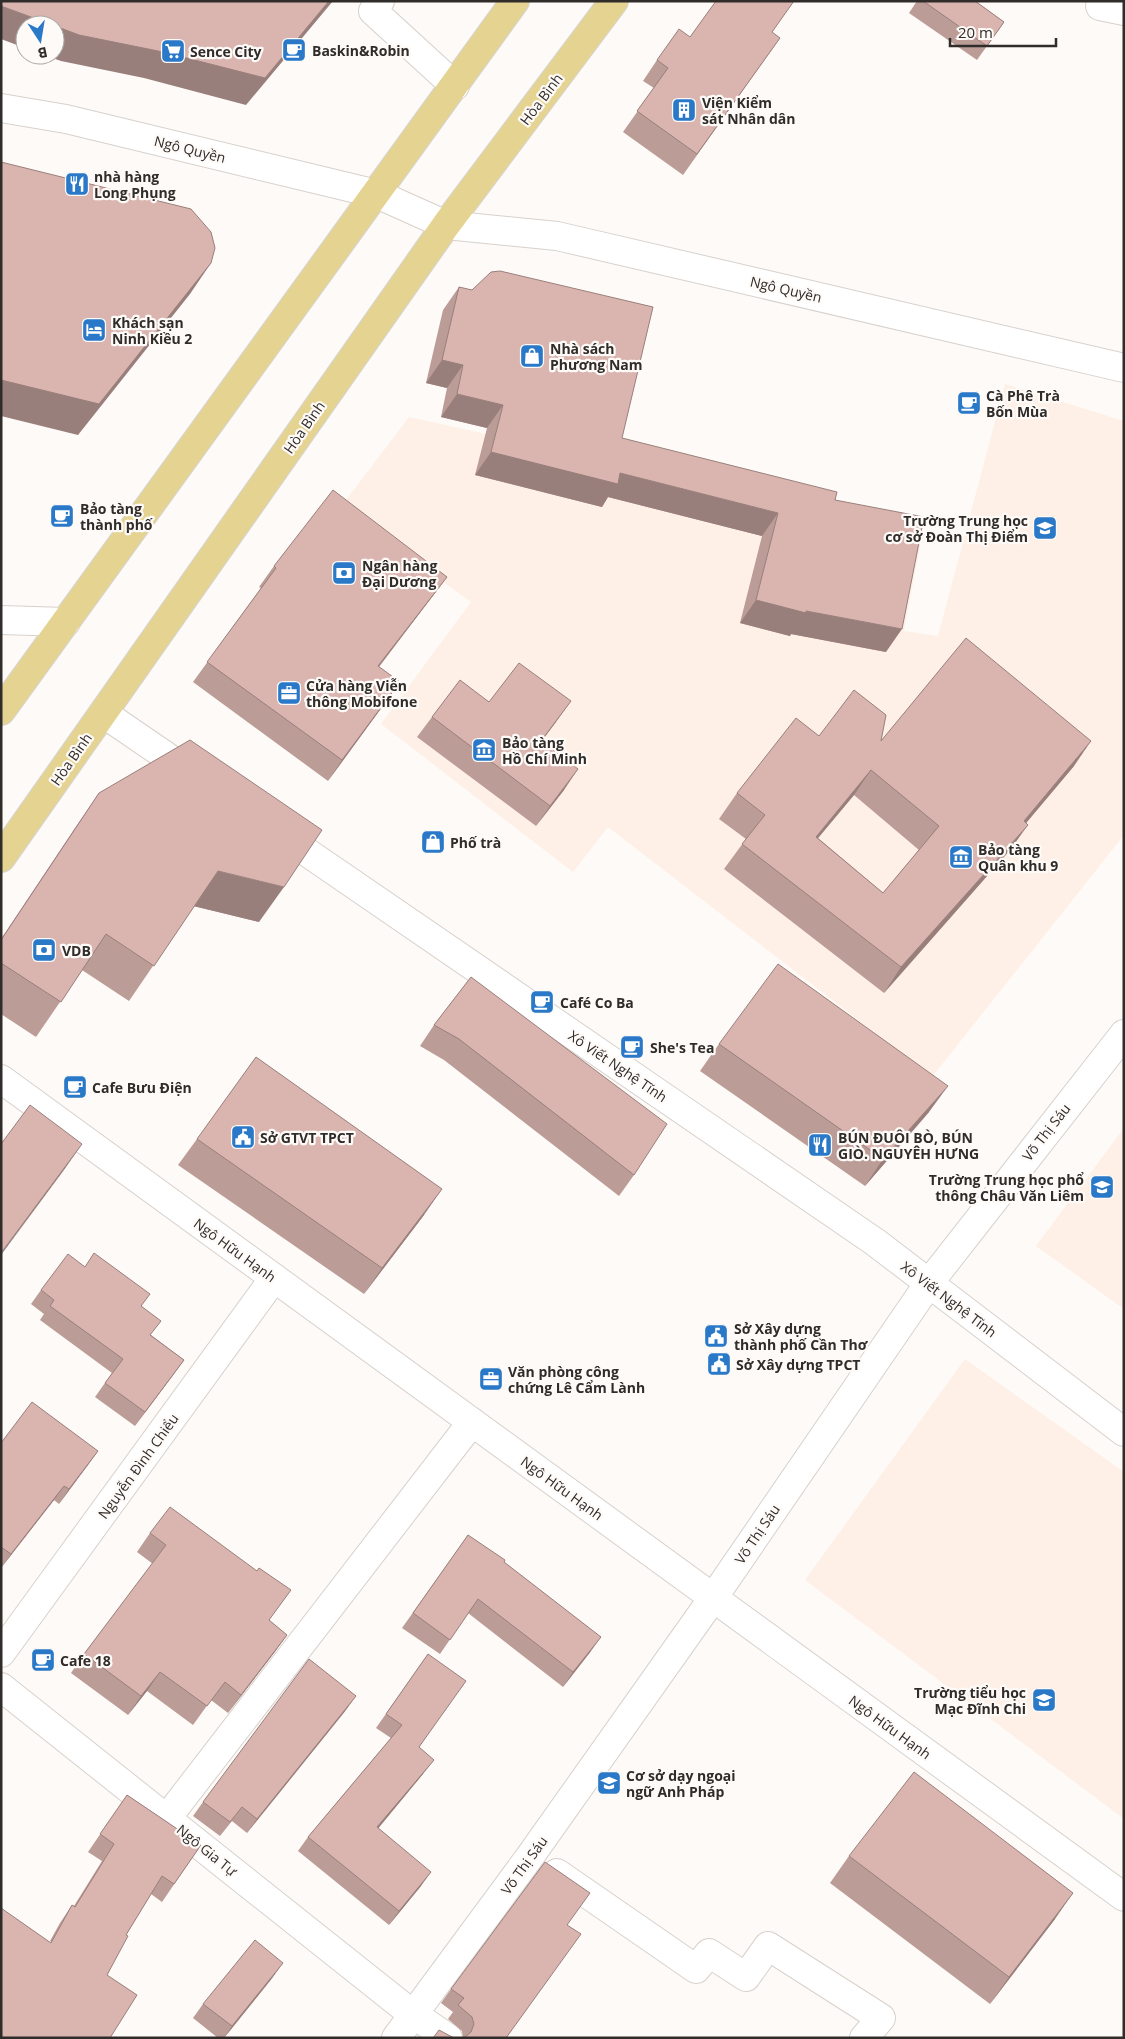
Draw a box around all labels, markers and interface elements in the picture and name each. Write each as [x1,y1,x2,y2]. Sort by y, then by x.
north arrow [15,15,65,65]
scale bar [950,15,1056,47]
text: 20 m [958,22,993,42]
cafe icon: Baskin&Robin [281,37,307,63]
supermarket icon: Sence City [160,38,186,64]
place label: Baskin&Robin [312,41,410,60]
place label: Sence City [190,42,262,61]
text: B [36,43,49,63]
street label: Hòa Bình [515,69,567,129]
place label: Viện Kiểm sát Nhân dân [702,93,796,128]
building icon: Viện Kiểm sát Nhân dân [671,97,697,123]
street label: Ngô Quyền [152,131,228,167]
place label: nhà hàng Long Phụng [94,167,176,202]
restaurant icon: nhà hàng Long Phụng [64,171,90,197]
street label: Ngô Quyền [748,272,824,306]
place label: Khách sạn Ninh Kiều 2 [112,313,192,348]
hotel icon: Khách sạn Ninh Kiều 2 [81,317,107,343]
place label: Nhà sách Phương Nam [550,339,642,374]
shop icon: Nhà sách Phương Nam [519,343,545,369]
place label: Cà Phê Trà Bốn Mùa [986,386,1060,421]
cafe icon: Cà Phê Trà Bốn Mùa [956,390,982,416]
street label: Hòa Bình [279,397,329,457]
place label: Bảo tàng thành phố [80,499,153,534]
cafe icon: Bảo tàng thành phố [49,503,75,529]
place label: Trường Trung học cơ sở Đoàn Thị Điểm [885,511,1028,546]
school or university icon: Trường Trung học cơ sở Đoàn Thị Điểm [1032,515,1058,541]
place label: Ngân hàng Đại Dương [362,556,437,591]
bank icon: Ngân hàng Đại Dương [331,560,357,586]
place label: Cửa hàng Viễn thông Mobifone [306,676,417,711]
office icon: Cửa hàng Viễn thông Mobifone [276,680,302,706]
street label: Hòa Bình [46,729,96,789]
place label: Bảo tàng Hồ Chí Minh [502,733,587,768]
museum icon: Bảo tàng Hồ Chí Minh [471,737,497,763]
shop icon: Phố trà [420,829,446,855]
place label: Phố trà [450,833,501,852]
place label: Bảo tàng Quân khu 9 [978,840,1058,875]
museum icon: Bảo tàng Quân khu 9 [948,844,974,870]
bank icon: VDB [31,937,57,963]
place label: VDB [62,941,91,960]
cafe icon: Café Co Ba [529,989,555,1015]
place label: Café Co Ba [560,993,634,1012]
street label: Xô Viết Nghệ Tĩnh [565,1026,671,1106]
cafe icon: She's Tea [619,1034,645,1060]
place label: She's Tea [650,1038,714,1057]
cafe icon: Cafe Bưu Điện [62,1074,88,1100]
place label: Cafe Bưu Điện [92,1078,192,1097]
street label: Võ Thị Sáu [1018,1099,1074,1165]
public building icon: Sở GTVT TPCT [230,1124,256,1150]
place label: Sở GTVT TPCT [260,1128,354,1147]
place label: BÚN ĐUÔI BÒ, BÚN GIÒ. NGUYÊH HƯNG [838,1128,979,1163]
restaurant icon: BÚN ĐUÔI BÒ, BÚN GIÒ. NGUYÊH HƯNG [807,1132,833,1158]
place label: Trường Trung học phổ thông Châu Văn Liêm [929,1170,1084,1205]
school or university icon: Trường Trung học phổ thông Châu Văn Liêm [1089,1174,1115,1200]
street label: Ngô Hữu Hạnh [190,1214,280,1286]
street label: Xô Viết Nghệ Tĩnh [897,1257,1001,1341]
place label: Sở Xây dựng thành phố Cần Thơ [734,1319,869,1354]
public building icon: Sở Xây dựng thành phố Cần Thơ [703,1323,729,1349]
public building icon: Sở Xây dựng TPCT [706,1351,732,1377]
place label: Sở Xây dựng TPCT [736,1355,860,1374]
place label: Văn phòng công chứng Lê Cẩm Lành [508,1362,645,1397]
office icon: Văn phòng công chứng Lê Cẩm Lành [478,1366,504,1392]
street label: Nguyễn Đình Chiểu [93,1410,183,1522]
street label: Ngô Hữu Hạnh [517,1452,607,1524]
street label: Võ Thị Sáu [730,1501,784,1567]
cafe icon: Cafe 18 [30,1647,56,1673]
place label: Cafe 18 [60,1651,111,1670]
place label: Trường tiểu học Mạc Đĩnh Chi [914,1683,1026,1718]
school or university icon: Trường tiểu học Mạc Đĩnh Chi [1031,1687,1057,1713]
street label: Ngô Hữu Hạnh [845,1691,935,1763]
place label: Cơ sở dạy ngoại ngữ Anh Pháp [626,1766,736,1801]
school or university icon: Cơ sở dạy ngoại ngữ Anh Pháp [596,1770,622,1796]
street label: Ngô Gia Tự [173,1820,242,1881]
street label: Võ Thị Sáu [496,1832,552,1898]

